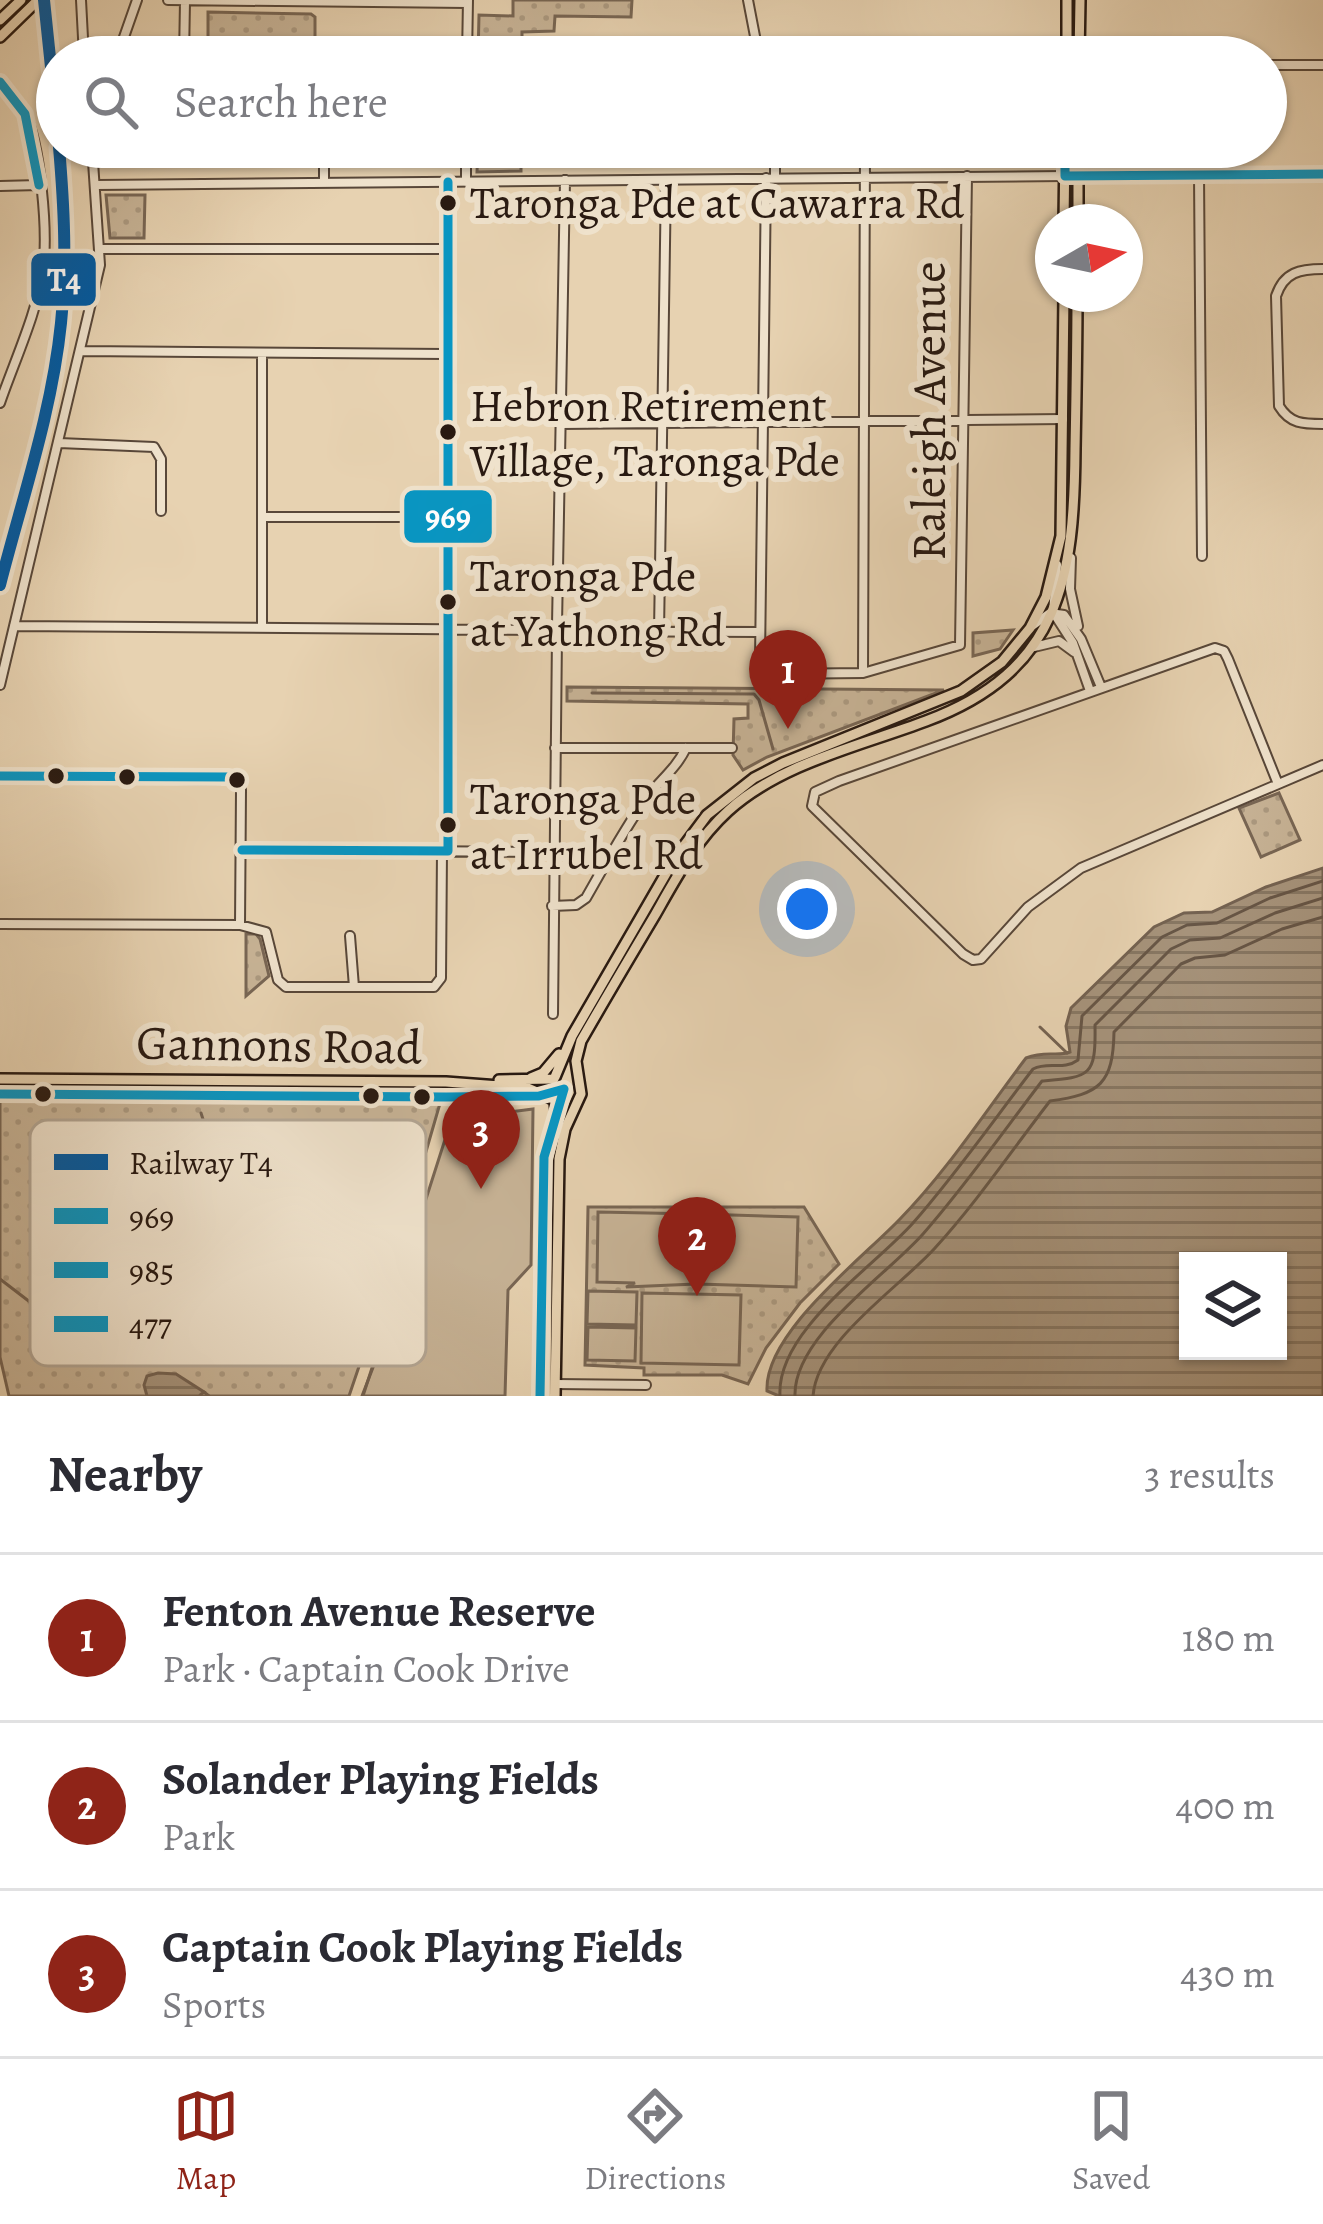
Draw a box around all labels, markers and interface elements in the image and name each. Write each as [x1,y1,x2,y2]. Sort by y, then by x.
search box [36,36,1287,168]
icon: search [78,69,144,135]
text: Search here [174,71,388,133]
place label: Taronga Pde at Cawarra Rd [470,172,965,234]
marker: Taronga Pde at Cawarra Rd [437,192,459,214]
north arrow [1035,204,1143,312]
line badge: T4 [29,251,98,308]
text: T4 [47,257,81,302]
street label: Raleigh Avenue [896,261,962,561]
place label: Hebron Retirement Village, Taronga Pde [469,375,840,492]
marker: Hebron Retirement Village, Taronga Pde [437,421,459,443]
line badge: 969 [402,488,494,545]
text: 969 [425,494,471,539]
place label: Taronga Pde at Yathong Rd [470,545,726,662]
marker: Taronga Pde at Yathong Rd [437,591,459,613]
pin: 1 [749,630,827,729]
unlabelled marker [45,765,67,787]
unlabelled marker [116,766,138,788]
place label: Taronga Pde at Irrubel Rd [470,768,703,885]
unlabelled marker [226,769,248,791]
marker: Taronga Pde at Irrubel Rd [437,814,459,836]
your location [777,879,837,939]
street label: Gannons Road [136,1010,423,1080]
unlabelled marker [32,1083,54,1105]
unlabelled marker [360,1085,382,1107]
unlabelled marker [411,1086,433,1108]
pin: 3 [442,1090,520,1189]
legend [30,1120,426,1366]
text: Railway T4 [129,1140,273,1185]
text: 969 [129,1194,174,1239]
pin: 2 [658,1197,736,1296]
text: 985 [129,1248,174,1293]
map controls [1179,1252,1287,1360]
button: layers [1179,1252,1287,1360]
text: 477 [129,1302,172,1347]
text: Nearby [48,1439,202,1509]
text: 3 results [1144,1448,1275,1501]
text: Fenton Avenue Reserve [162,1580,595,1642]
text: 1 [80,1611,94,1664]
text: 180 m [1182,1611,1275,1664]
text: Park · Captain Cook Drive [162,1642,570,1695]
text: Solander Playing Fields [162,1748,599,1810]
text: 2 [78,1779,96,1832]
text: 400 m [1176,1779,1275,1832]
text: Park [162,1810,235,1863]
text: Captain Cook Playing Fields [162,1916,683,1978]
text: 3 [79,1947,95,2000]
text: 430 m [1180,1947,1275,2000]
text: Sports [162,1978,266,2031]
tab: Map [173,2083,239,2200]
tab: Directions [585,2083,726,2200]
tab: Saved [1072,2083,1150,2200]

